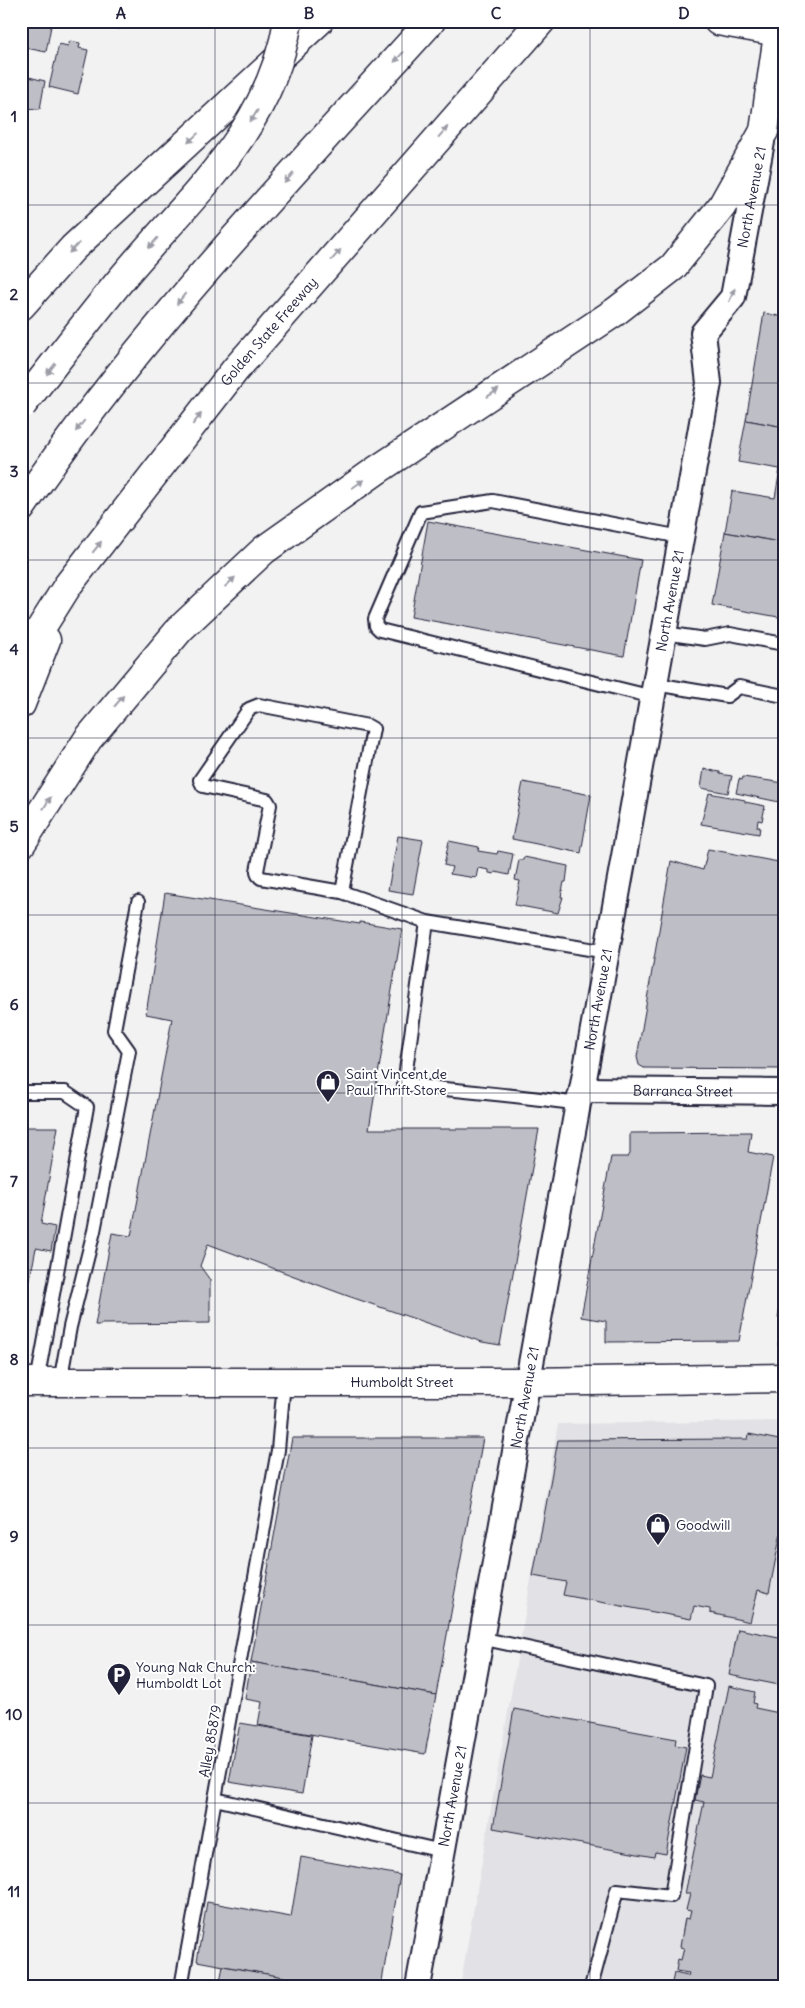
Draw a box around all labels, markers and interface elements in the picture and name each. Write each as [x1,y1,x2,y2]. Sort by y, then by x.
text: A [116,3,126,23]
text: B [304,3,315,23]
text: C [491,3,502,23]
text: D [678,3,690,23]
one-way arrow [393,51,404,64]
text: 1 [11,106,17,126]
one-way arrow [249,109,258,122]
one-way arrow [437,127,449,139]
one-way arrow [187,132,199,144]
street label: North Avenue 21 [733,145,770,249]
one-way arrow [283,171,295,183]
one-way arrow [148,237,159,249]
one-way arrow [68,242,80,254]
one-way arrow [330,249,342,261]
street label: Golden State Freeway [217,273,321,390]
text: 2 [10,284,19,304]
one-way arrow [728,287,736,302]
one-way arrow [175,292,186,305]
one-way arrow [45,362,56,375]
one-way arrow [486,388,500,398]
one-way arrow [192,413,203,426]
one-way arrow [75,419,86,432]
text: 3 [9,461,19,481]
one-way arrow [351,478,364,489]
one-way arrow [92,541,103,554]
street label: North Avenue 21 [652,549,688,653]
one-way arrow [223,576,235,588]
text: 4 [9,639,19,659]
one-way arrow [114,695,125,708]
one-way arrow [43,796,52,810]
text: 5 [9,816,19,836]
street label: North Avenue 21 [580,947,616,1052]
text: 6 [9,994,19,1014]
place label: Saint Vincent de Paul Thrift Store [346,1065,447,1099]
shop icon: Saint Vincent de Paul Thrift Store [315,1069,341,1103]
street label: Barranca Street [633,1082,734,1100]
text: 7 [10,1171,18,1191]
street label: North Avenue 21 [507,1345,543,1450]
text: 8 [9,1349,19,1369]
street label: Humboldt Street [351,1373,454,1391]
shop icon: Goodwill [645,1512,671,1546]
place label: Goodwill [676,1516,731,1534]
text: 9 [9,1526,19,1546]
place label: Young Nak Church: Humboldt Lot [136,1658,256,1692]
parking icon: Young Nak Church: Humboldt Lot [106,1662,132,1696]
street label: Alley 85879 [195,1703,225,1779]
text: 10 [6,1704,22,1724]
street label: North Avenue 21 [435,1744,471,1848]
text: 11 [8,1881,20,1901]

